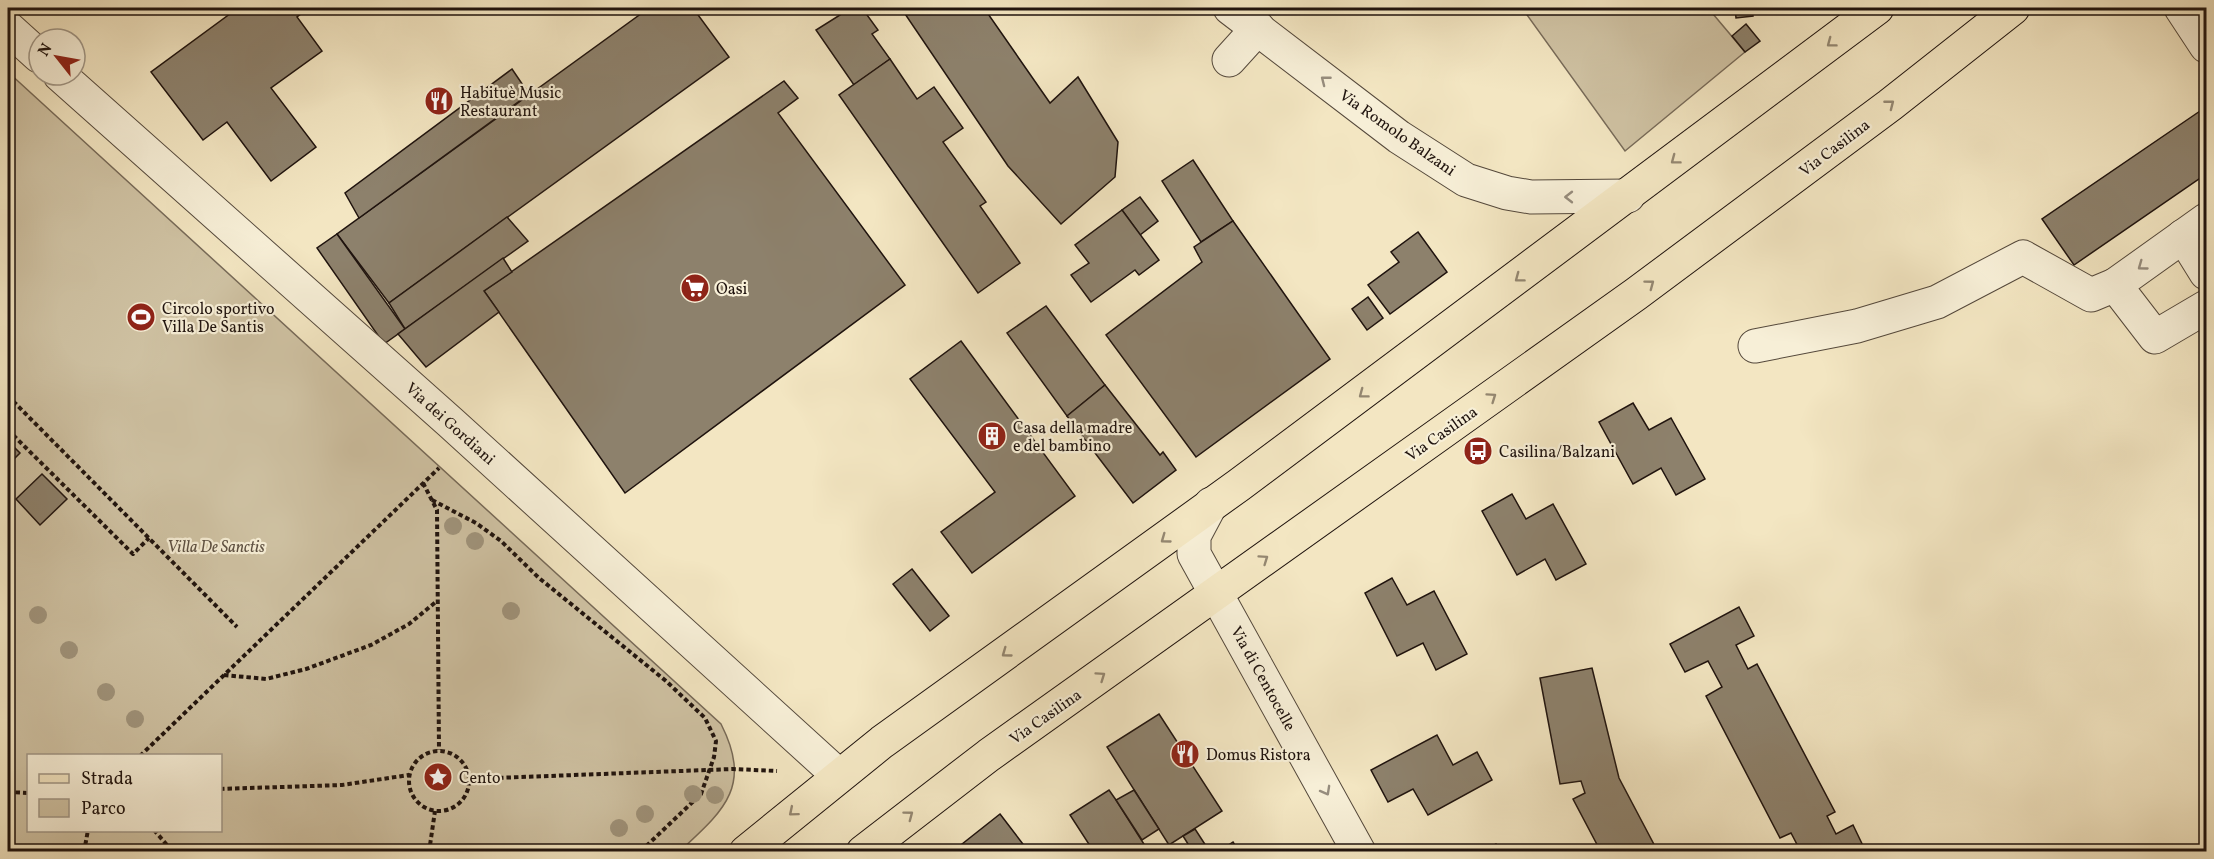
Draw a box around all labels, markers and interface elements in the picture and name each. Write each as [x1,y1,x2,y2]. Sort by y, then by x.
north arrow [27,27,87,87]
one-way arrow [1826,35,1837,46]
text: N [33,39,58,61]
one-way arrow [1320,76,1331,87]
place label: Habituè Music Restaurant [460,83,561,123]
restaurant icon: Habituè Music Restaurant [423,85,455,117]
street label: Via Romolo Balzani [1334,85,1460,182]
one-way arrow [1884,100,1895,111]
street label: Via Casilina [1795,115,1875,182]
one-way arrow [1671,153,1682,164]
one-way arrow [1565,191,1574,204]
one-way arrow [2137,259,2148,270]
one-way arrow [1515,270,1526,281]
supermarket icon: Oasi [679,272,711,304]
place label: Oasi [716,279,748,301]
one-way arrow [1643,280,1654,291]
place label: Circolo sportivo Villa De Santis [162,299,274,339]
sports icon: Circolo sportivo Villa De Santis [125,301,157,333]
street label: Via dei Gordiani [400,378,499,471]
one-way arrow [1358,386,1369,397]
one-way arrow [1485,393,1496,404]
street label: Via Casilina [1402,402,1483,468]
place label: Casa della madre e del bambino [1013,418,1132,458]
building icon: Casa della madre e del bambino [976,420,1008,452]
bus stop icon: Casilina/Balzani [1462,435,1494,467]
place label: Casilina/Balzani [1499,442,1615,464]
one-way arrow [1160,532,1171,543]
park label: Villa De Sanctis [167,537,265,559]
one-way arrow [1258,555,1269,566]
street label: Via di Centocelle [1224,623,1300,735]
one-way arrow [1002,646,1013,657]
one-way arrow [1094,672,1105,683]
street label: Via Casilina [1006,685,1087,751]
restaurant icon: Domus Ristora [1169,738,1201,770]
place label: Domus Ristora [1206,745,1311,767]
legend [27,754,222,832]
place icon: Cento [422,761,454,793]
text: Strada [81,767,133,792]
place label: Cento [459,768,501,790]
one-way arrow [1319,785,1330,795]
text: Parco [81,797,126,822]
one-way arrow [789,805,800,816]
one-way arrow [902,811,913,822]

